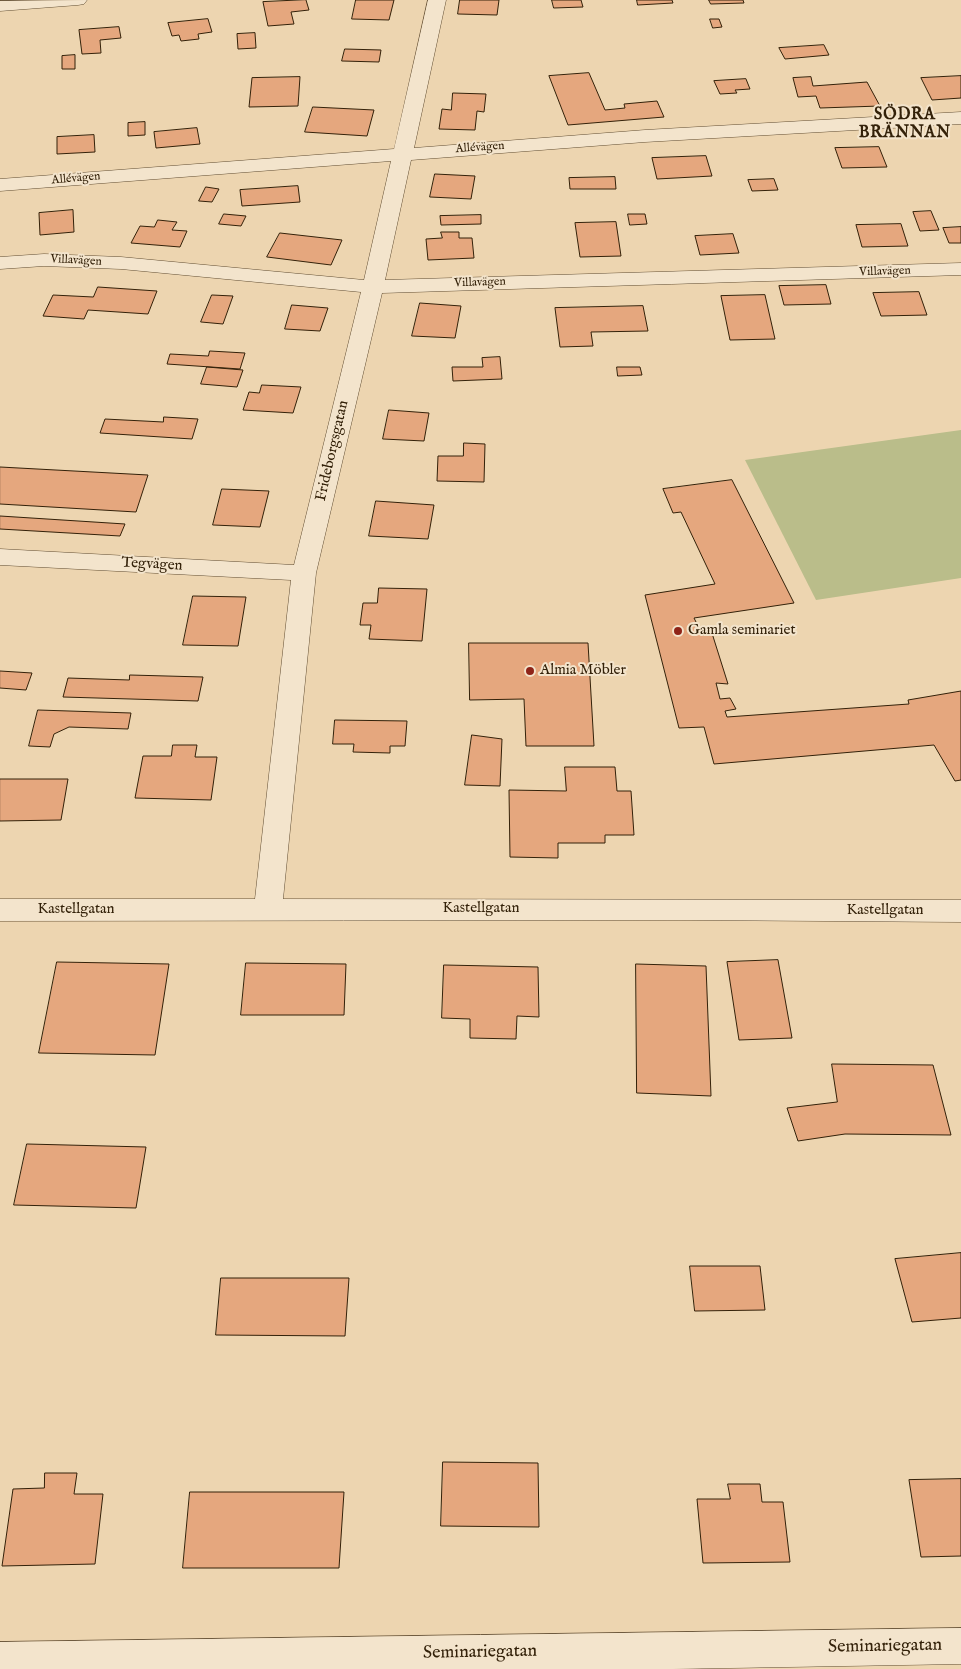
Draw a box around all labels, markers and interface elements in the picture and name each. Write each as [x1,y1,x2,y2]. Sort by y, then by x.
district label: SÖDRA BRÄNNAN [858,106,952,144]
street label: Allévägen [455,139,505,157]
street label: Allévägen [51,170,101,188]
street label: Villavägen [50,252,102,270]
street label: Villavägen [859,264,911,280]
street label: Villavägen [454,275,506,291]
street label: Frideborgsgatan [313,399,353,503]
street label: Tegvägen [121,554,183,576]
place label: Gamla seminariet [688,622,796,640]
marker: Gamla seminariet [672,625,684,637]
place label: Almia Möbler [540,662,626,680]
marker: Almia Möbler [524,665,536,677]
street label: Kastellgatan [442,900,520,918]
street label: Kastellgatan [37,901,115,919]
street label: Kastellgatan [846,902,924,920]
street label: Seminariegatan [828,1635,942,1659]
street label: Seminariegatan [423,1641,537,1665]

